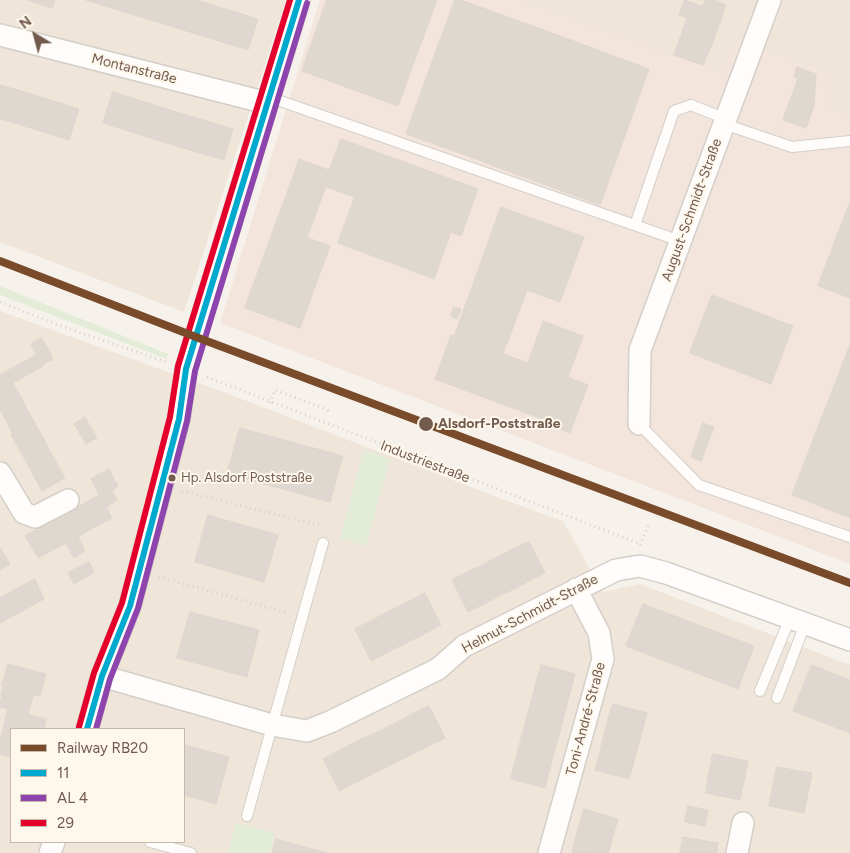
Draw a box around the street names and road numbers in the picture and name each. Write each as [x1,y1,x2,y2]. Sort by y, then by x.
street label: Montanstraße [90,50,178,88]
street label: August-Schmidt-Straße [658,136,726,284]
street label: Industriestraße [378,437,472,487]
street label: Helmut-Schmidt-Straße [459,571,601,657]
street label: Toni-André-Straße [563,660,609,778]

